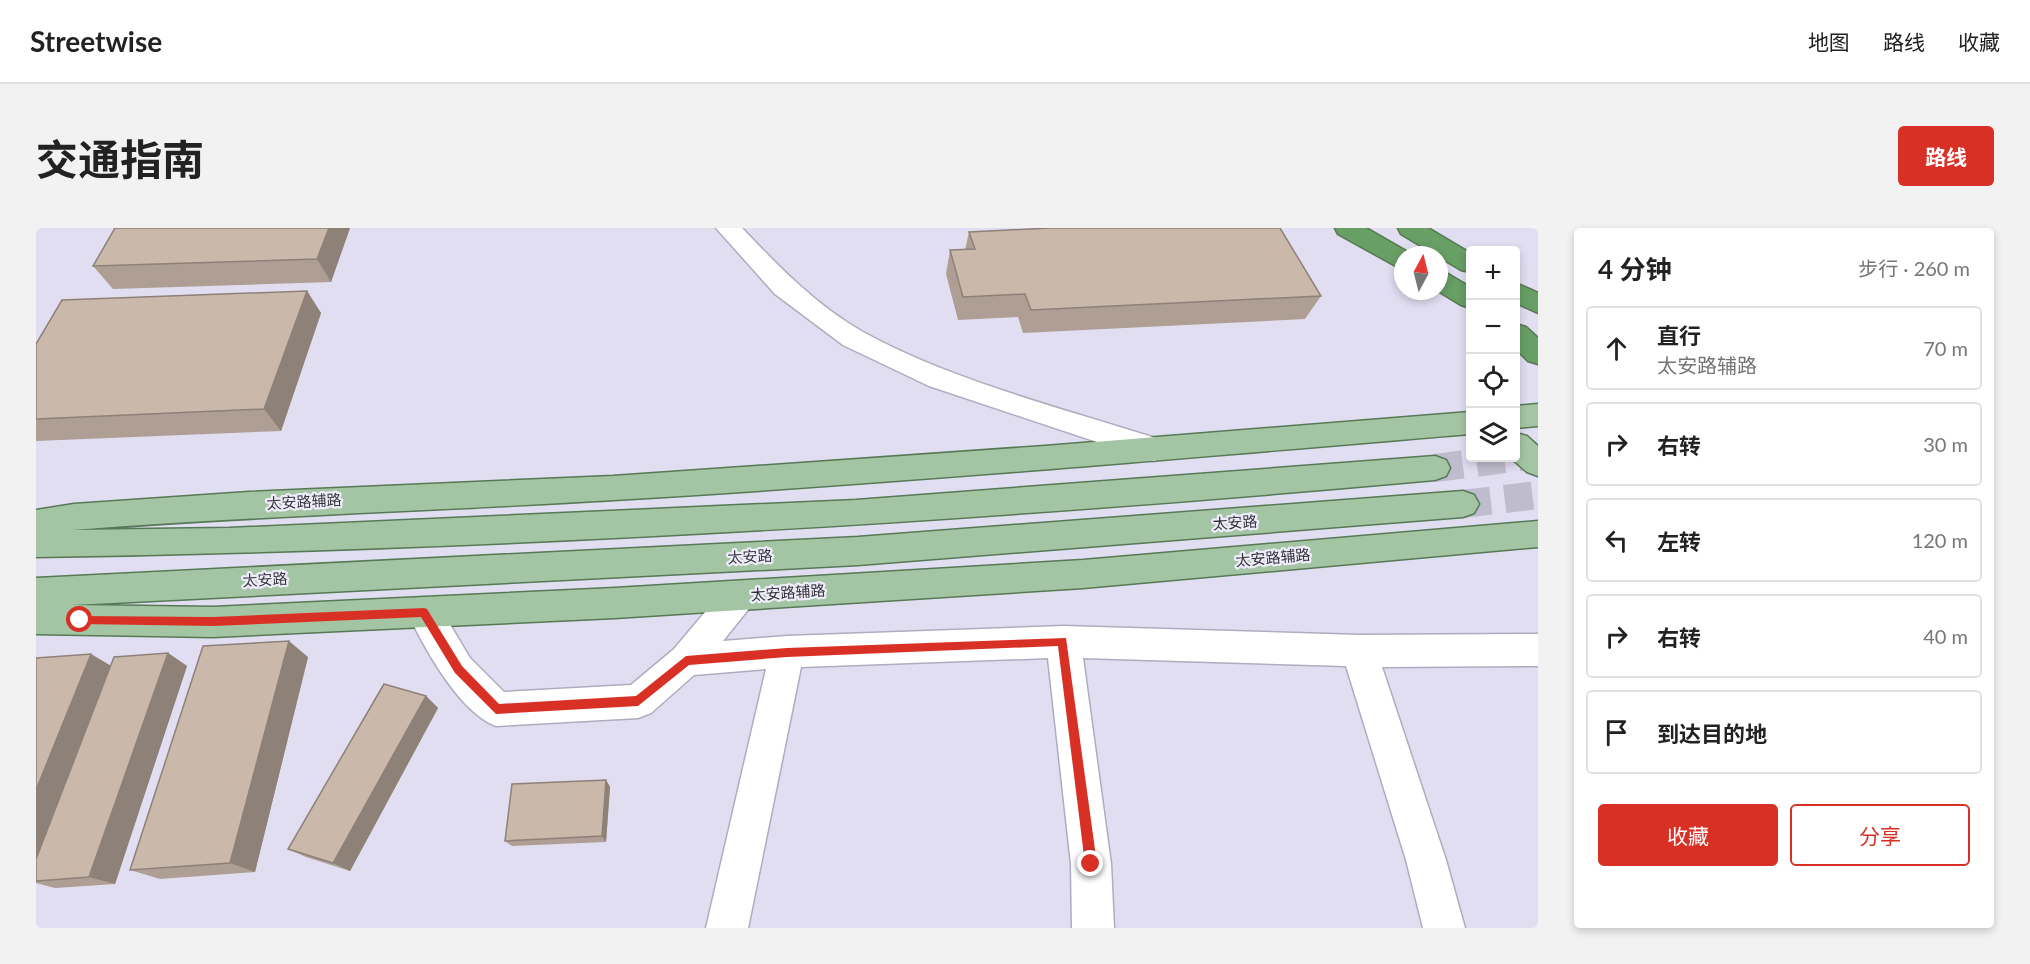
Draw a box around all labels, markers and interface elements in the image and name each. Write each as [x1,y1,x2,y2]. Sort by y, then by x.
text: Streetwise [30,24,162,58]
text: 地图 [1808,29,1850,54]
text: 路线 [1883,29,1925,54]
text: 收藏 [1958,29,2000,54]
button: 路线 [1898,126,1994,186]
text: 交通指南 [36,134,204,184]
north arrow [1394,246,1448,300]
map controls [1466,246,1520,462]
button: + [1466,246,1520,300]
text: 4 分钟 [1598,253,1671,285]
text: 步行 · 260 m [1858,256,1970,280]
button: − [1466,300,1520,354]
text: 直行 [1657,322,1701,349]
icon: ahead [1600,332,1633,365]
text: 70 m [1923,336,1968,360]
text: 太安路辅路 [1657,353,1757,377]
button: locate [1466,354,1520,408]
button: layers [1466,408,1520,462]
icon: right [1600,428,1633,461]
text: 右转 [1657,432,1701,459]
text: 30 m [1923,432,1968,456]
street label: 太安路辅路 [266,490,342,512]
street label: 太安路 [1212,511,1258,533]
icon: left [1600,524,1633,557]
text: 左转 [1657,528,1701,555]
text: 120 m [1912,528,1968,552]
street label: 太安路辅路 [1235,545,1311,569]
street label: 太安路 [727,546,773,566]
street label: 太安路 [242,569,288,589]
street label: 太安路辅路 [750,580,826,604]
route start [66,606,92,632]
icon: right [1600,620,1633,653]
text: 右转 [1657,624,1701,651]
text: 40 m [1923,624,1968,648]
icon: arrive [1600,716,1633,749]
text: 到达目的地 [1657,720,1767,747]
button: 收藏 [1598,804,1778,866]
button: 分享 [1790,804,1970,866]
route end [1077,850,1103,876]

